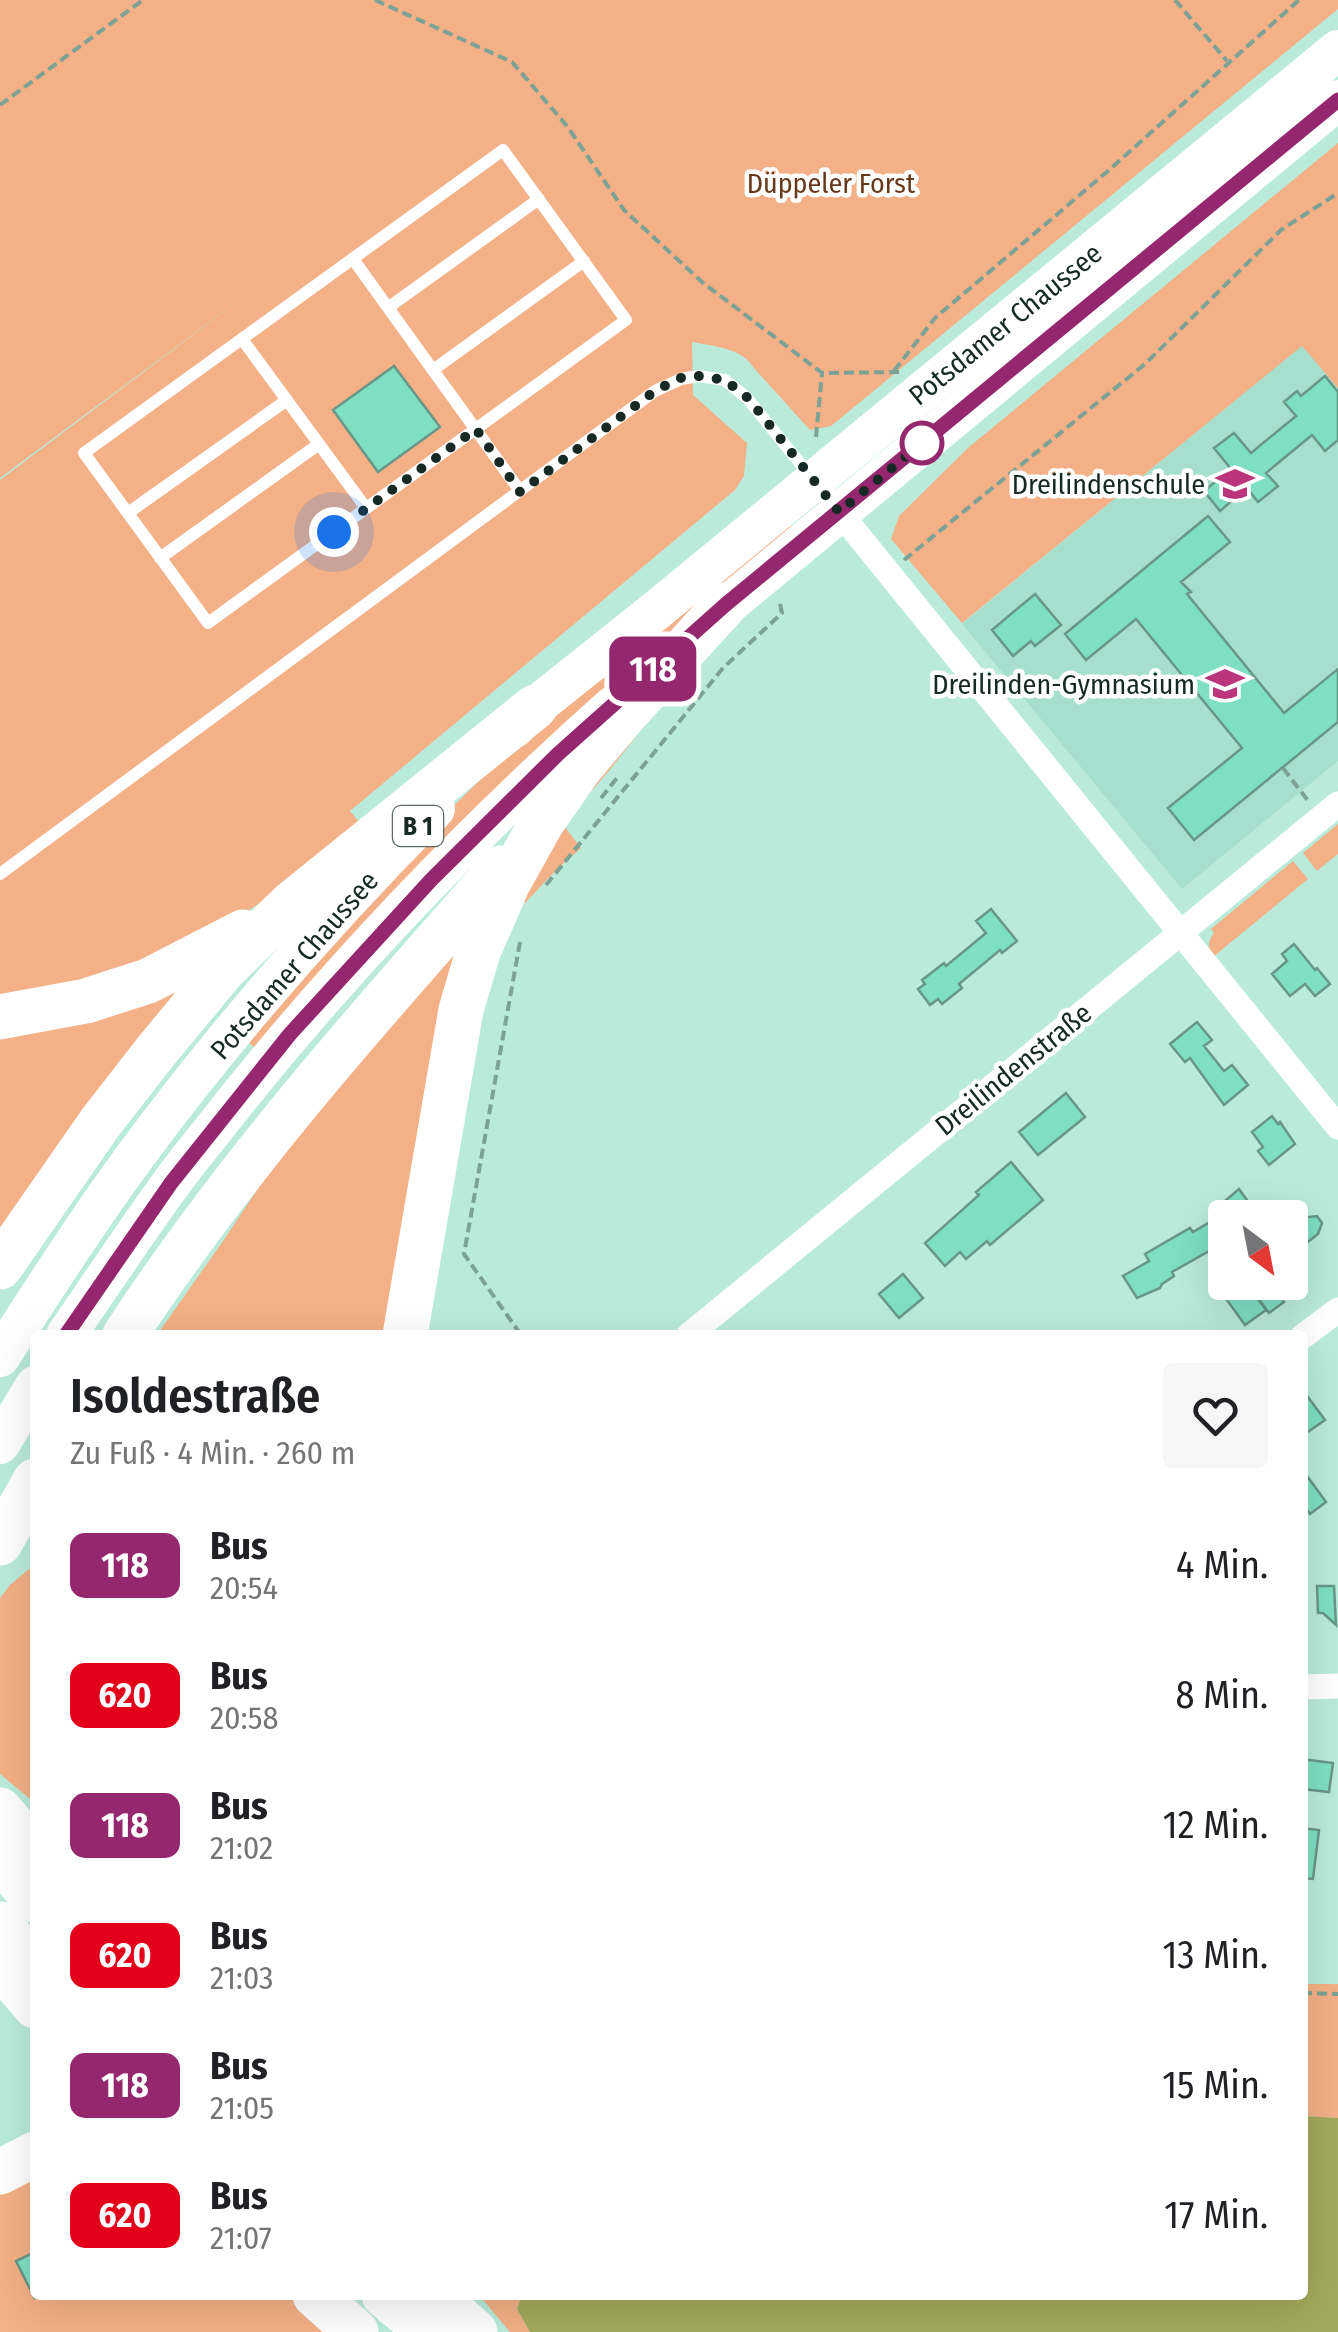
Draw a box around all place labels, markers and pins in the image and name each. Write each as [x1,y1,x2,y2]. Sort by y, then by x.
unlabelled marker [901,422,943,464]
school or university icon: Dreilindenschule [1214,463,1256,505]
place label: Dreilindenschule [1012,468,1205,501]
school or university icon: Dreilinden-Gymnasium [1204,663,1246,705]
place label: Dreilinden-Gymnasium [932,668,1195,701]

